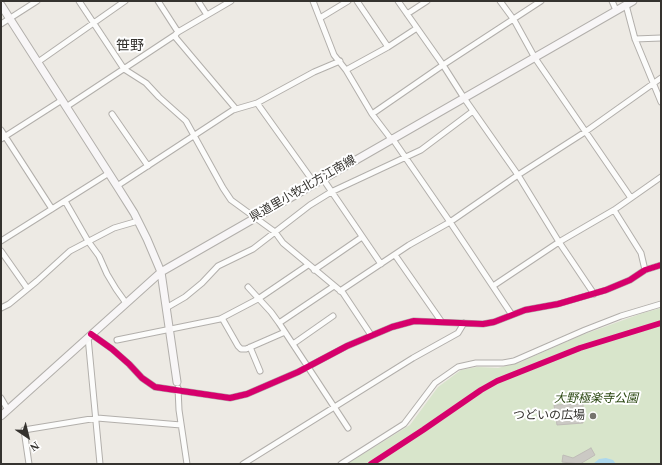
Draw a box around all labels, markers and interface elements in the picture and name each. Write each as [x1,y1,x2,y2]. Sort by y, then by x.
district label: 笹野 [116,38,144,54]
street label: 県道里小牧北方江南線 [247,153,359,225]
park label: 大野極楽寺公園 [554,392,638,406]
place label: つどいの広場 [513,409,585,423]
marker: つどいの広場 [588,411,598,421]
north arrow [8,417,48,457]
text: N [28,440,42,454]

